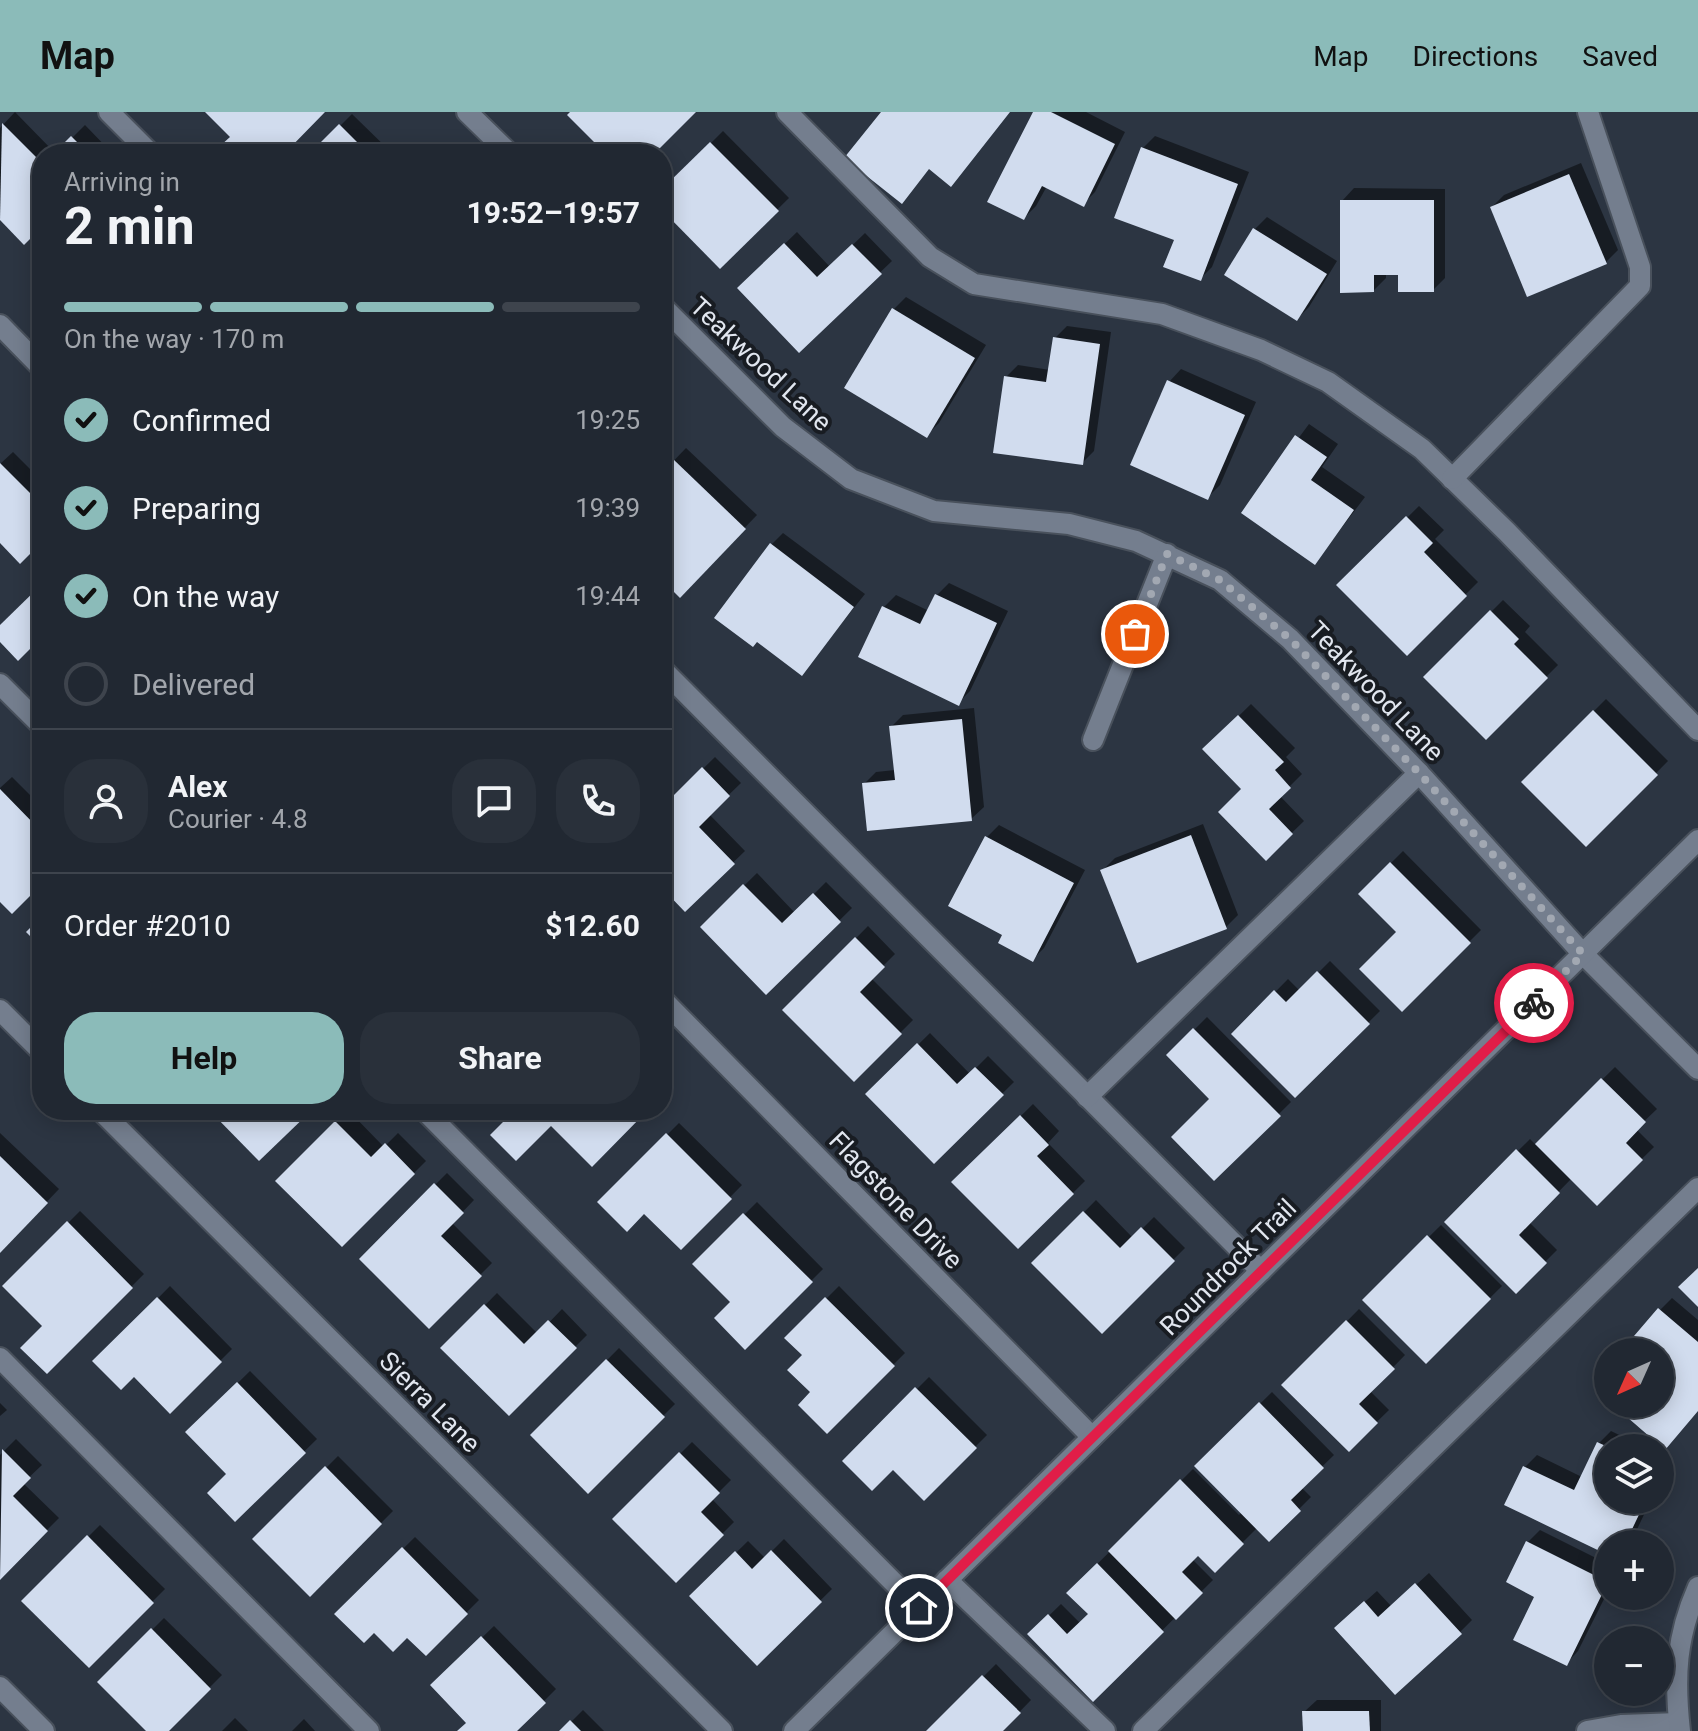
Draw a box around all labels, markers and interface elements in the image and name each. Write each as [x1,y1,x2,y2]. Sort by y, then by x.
text: Map [40,34,115,78]
text: Map [1313,40,1369,73]
text: Directions [1413,40,1538,73]
text: Saved [1582,40,1658,73]
text: Arriving in [64,167,180,197]
text: 19:52–19:57 [466,195,640,230]
text: 2 min [64,196,195,257]
street label: Teakwood Lane [684,291,838,437]
text: On the way · 170 m [64,324,284,354]
icon: check [64,398,108,442]
text: Confirmed [132,403,271,438]
text: 19:25 [575,405,640,435]
icon: check [64,486,108,530]
text: Preparing [132,491,261,526]
text: 19:39 [575,493,640,523]
icon: check [64,574,108,618]
text: On the way [132,579,279,614]
text: 19:44 [575,581,640,611]
pin [1101,600,1169,668]
icon: bag [1113,612,1157,656]
street label: Teakwood Lane [1302,615,1450,767]
text: Delivered [132,667,255,702]
button: person [64,759,148,843]
button: chat [452,759,536,843]
button: phone [556,759,640,843]
text: Alex [168,769,228,804]
text: Courier · 4.8 [168,804,308,834]
text: Order #2010 [64,908,231,943]
text: $12.60 [545,908,640,943]
courier [1494,963,1574,1043]
icon: bike [1512,981,1556,1025]
button: Help [64,1012,344,1104]
button: Share [360,1012,640,1104]
street label: Flagstone Drive [823,1125,969,1275]
street label: Roundrock Trail [1154,1193,1302,1341]
north arrow [1594,1338,1674,1418]
map controls [1594,1338,1674,1706]
street label: Sierra Lane [374,1346,486,1458]
button: layers [1594,1434,1674,1514]
button: + [1594,1530,1674,1610]
pin [885,1574,953,1642]
icon: home [897,1586,941,1630]
button: − [1594,1626,1674,1706]

